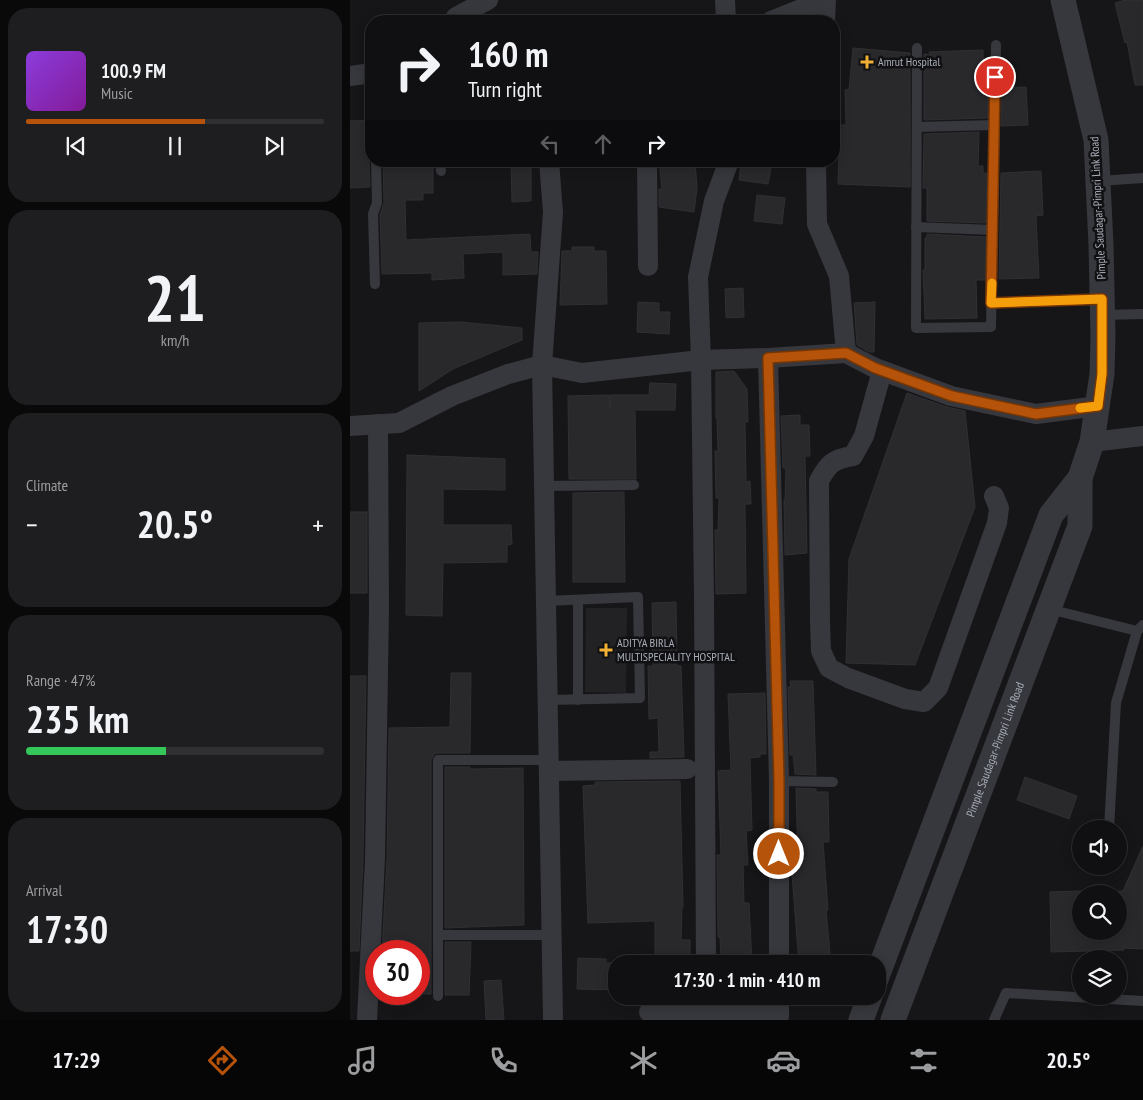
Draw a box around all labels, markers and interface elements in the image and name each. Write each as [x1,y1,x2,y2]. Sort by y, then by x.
text: 160 m [468,31,549,77]
icon: right [385,35,450,100]
place label: Amrut Hospital [878,54,940,69]
marker: Amrut Hospital [860,55,874,69]
pin [974,56,1016,98]
text: 100.9 FM [101,59,166,83]
icon: arrive [981,63,1009,91]
text: Turn right [468,75,542,103]
text: Music [101,83,133,103]
icon: left [536,130,564,158]
icon: ahead [589,130,617,158]
icon: right [642,130,670,158]
icon: previous [62,132,90,160]
icon: pause [161,132,189,160]
icon: next [260,132,288,160]
street label: Pimple Saudagar-Pimpri Link Road [1086,136,1109,280]
text: 21 [144,255,206,339]
text: km/h [161,330,189,350]
text: Climate [26,475,68,495]
text: 20.5° [137,499,213,548]
text: − [26,506,38,543]
text: + [312,506,324,543]
place label: ADITYA BIRLA MULTISPECIALITY HOSPITAL [617,635,735,664]
marker: ADITYA BIRLA MULTISPECIALITY HOSPITAL [599,643,613,657]
text: Range · 47% [26,670,95,690]
street label: Pimple Saudagar-Pimpri Link Road [962,680,1027,819]
text: 235 km [26,694,129,743]
map controls [1072,820,1127,1005]
button: sound [1072,820,1127,875]
position arrow [752,827,804,879]
text: Arrival [26,880,62,900]
button: search [1072,885,1127,940]
text: 17:30 [26,904,108,953]
speed limit sign: 30 [365,940,430,1005]
button: layers [1072,950,1127,1005]
text: 17:30 · 1 min · 410 m [674,968,820,992]
icon: directions [205,1043,240,1078]
icon: music [345,1043,380,1078]
icon: phone [486,1043,521,1078]
icon: climate [626,1043,661,1078]
icon: car [766,1043,801,1078]
icon: filters [906,1043,941,1078]
text: 17:29 [53,1046,100,1074]
text: 20.5° [1046,1046,1090,1074]

